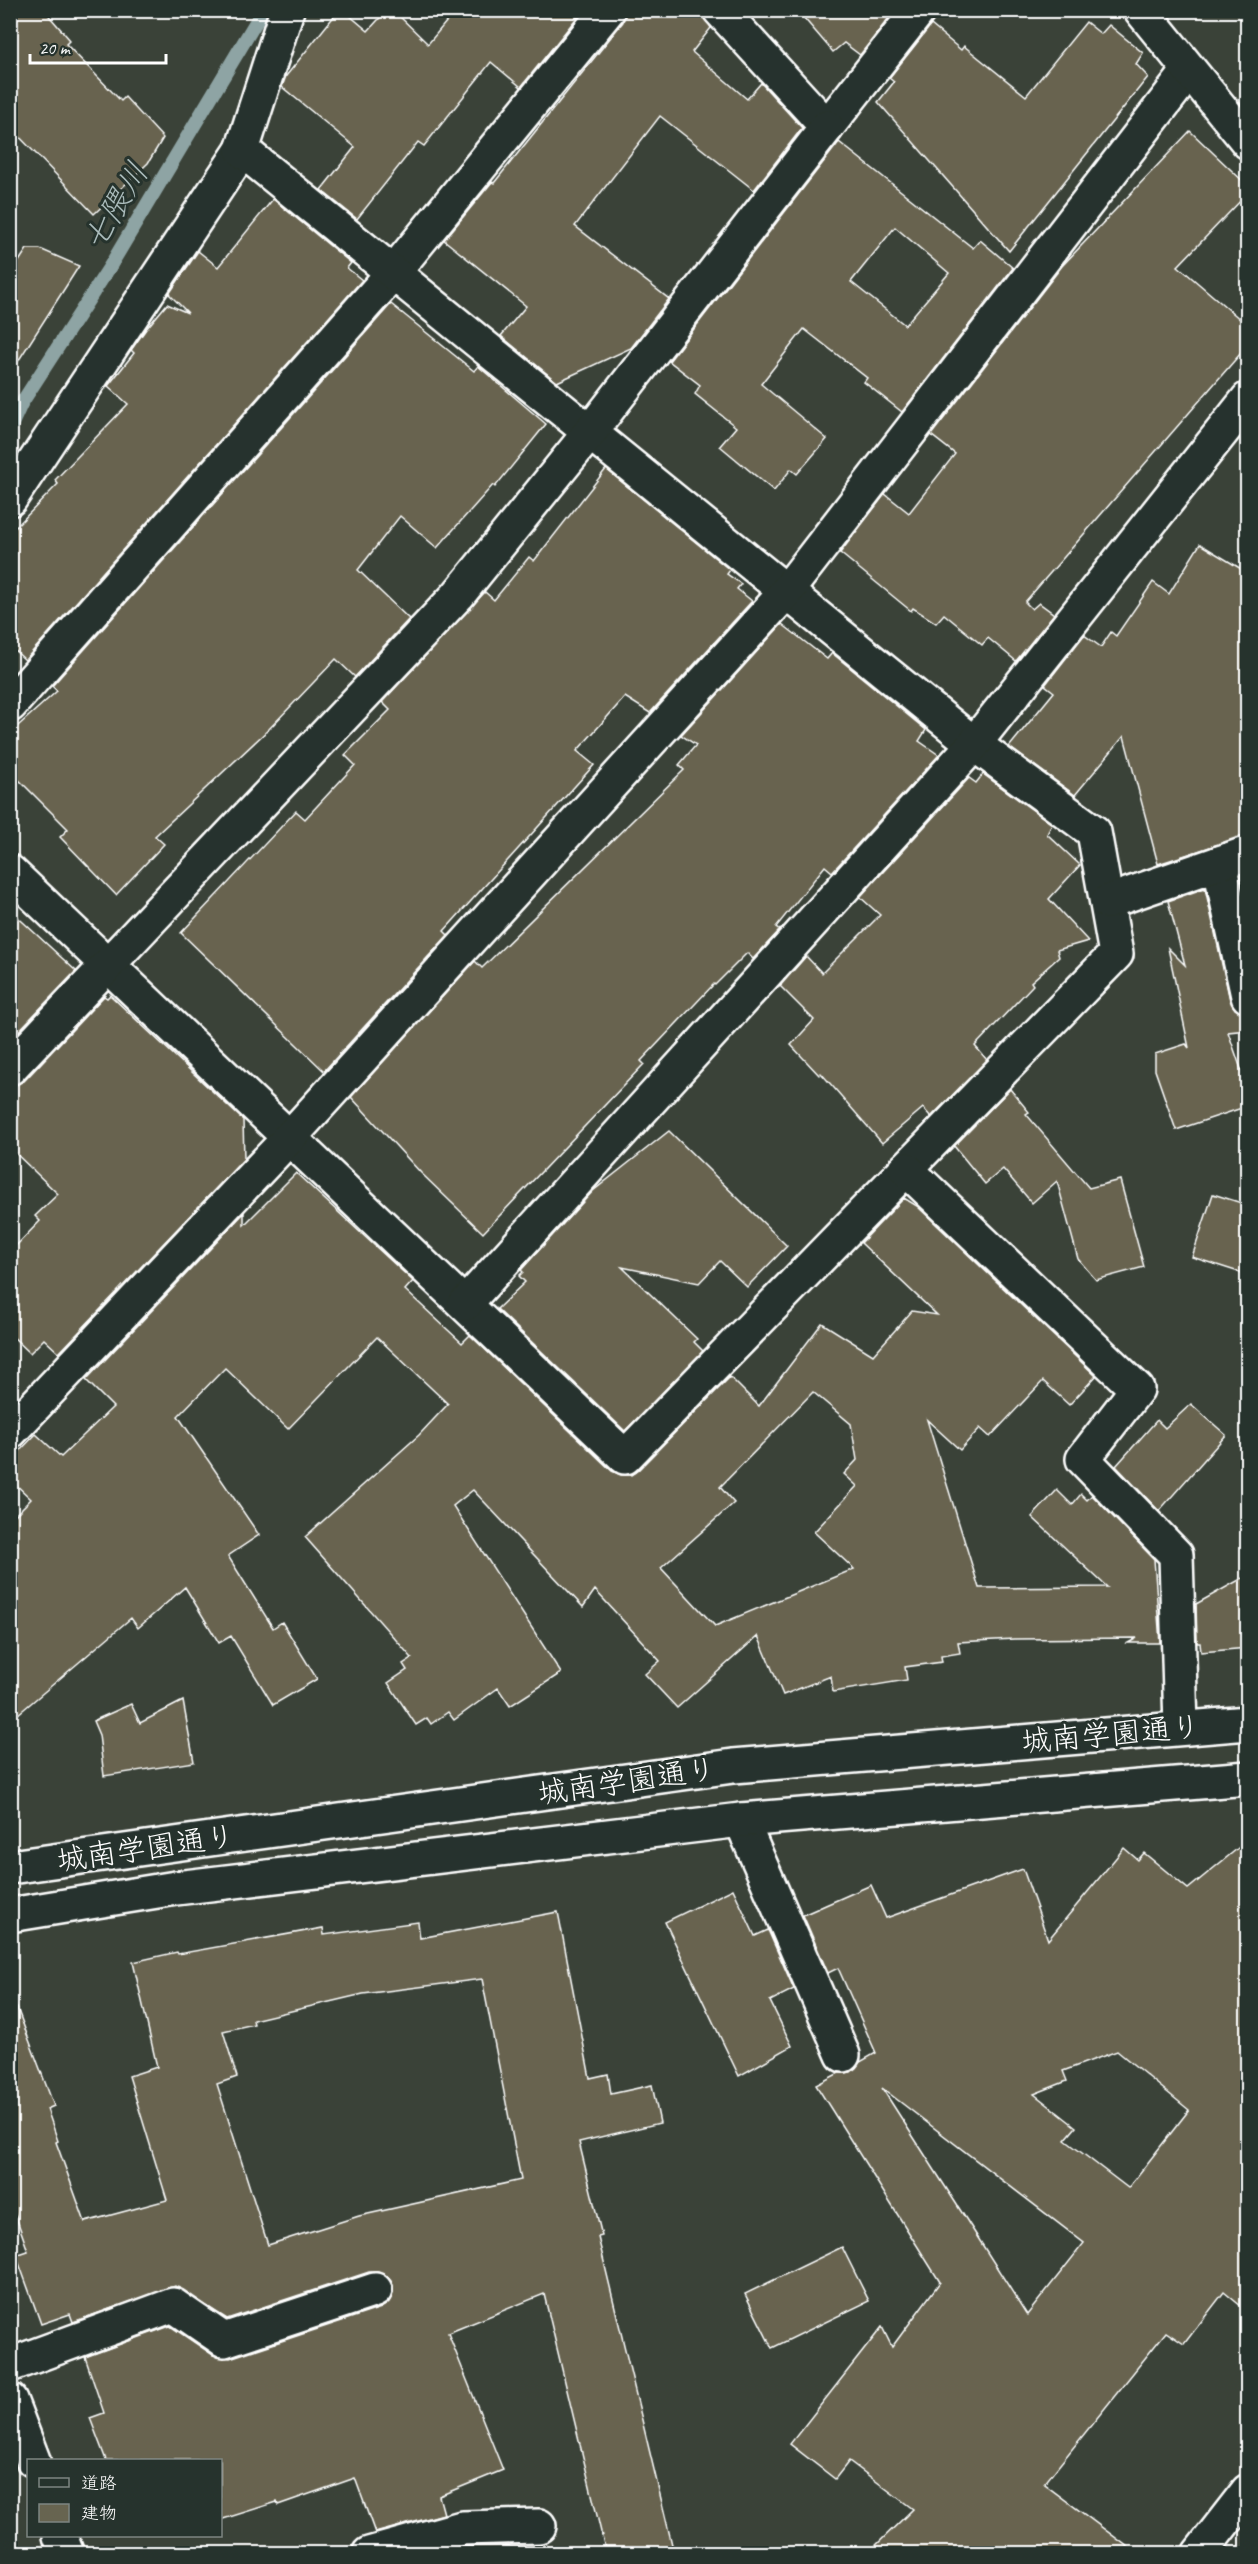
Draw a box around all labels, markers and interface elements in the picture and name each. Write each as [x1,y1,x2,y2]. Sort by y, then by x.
scale bar [30,27,166,65]
text: 20 m [39,37,72,59]
water label: 七隈川 [73,155,158,258]
street label: 城南学園通り [1020,1707,1202,1761]
street label: 城南学園通り [535,1750,719,1812]
street label: 城南学園通り [54,1817,238,1879]
legend [27,2459,222,2537]
text: 道路 [81,2472,117,2494]
text: 建物 [81,2502,117,2524]

